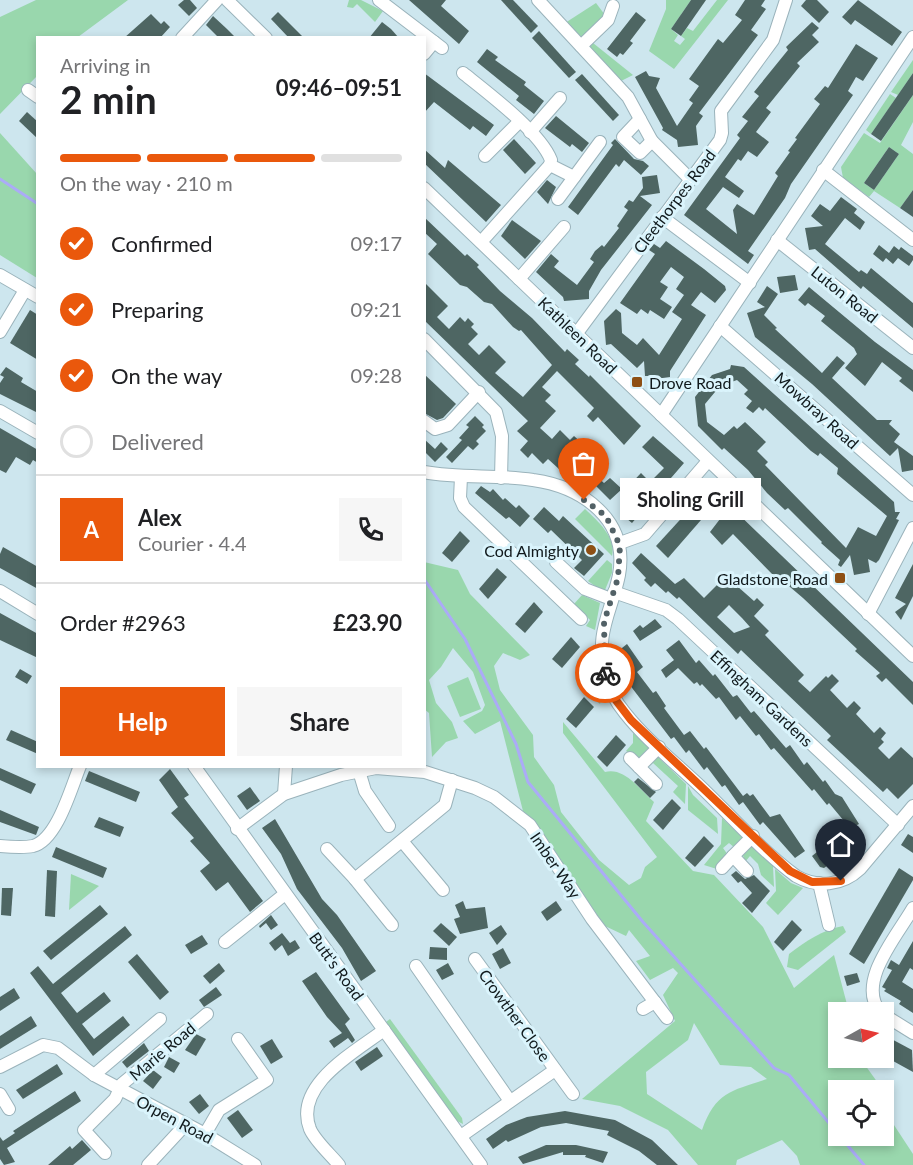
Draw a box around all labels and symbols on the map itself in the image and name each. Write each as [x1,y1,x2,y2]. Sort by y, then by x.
street label: Cleethorpes Road [629,145,719,257]
street label: Luton Road [808,261,882,327]
street label: Kathleen Road [535,293,621,377]
street label: Mowbray Road [771,367,863,453]
place label: Drove Road [649,373,731,392]
marker: Drove Road [630,375,644,389]
pin [558,438,609,500]
callout: Sholing Grill [620,479,761,521]
place label: Cod Almighty [484,541,580,560]
marker: Cod Almighty [584,543,598,557]
place label: Gladstone Road [717,569,828,588]
marker: Gladstone Road [833,571,847,585]
courier [575,643,635,703]
street label: Effingham Gardens [707,646,817,750]
pin [815,819,866,881]
street label: Imber Way [527,828,586,902]
street label: Butt's Road [306,928,368,1004]
street label: Crowther Close [475,965,555,1065]
north arrow [828,1002,894,1068]
street label: Marie Road [125,1018,199,1084]
street label: Orpen Road [133,1091,217,1147]

